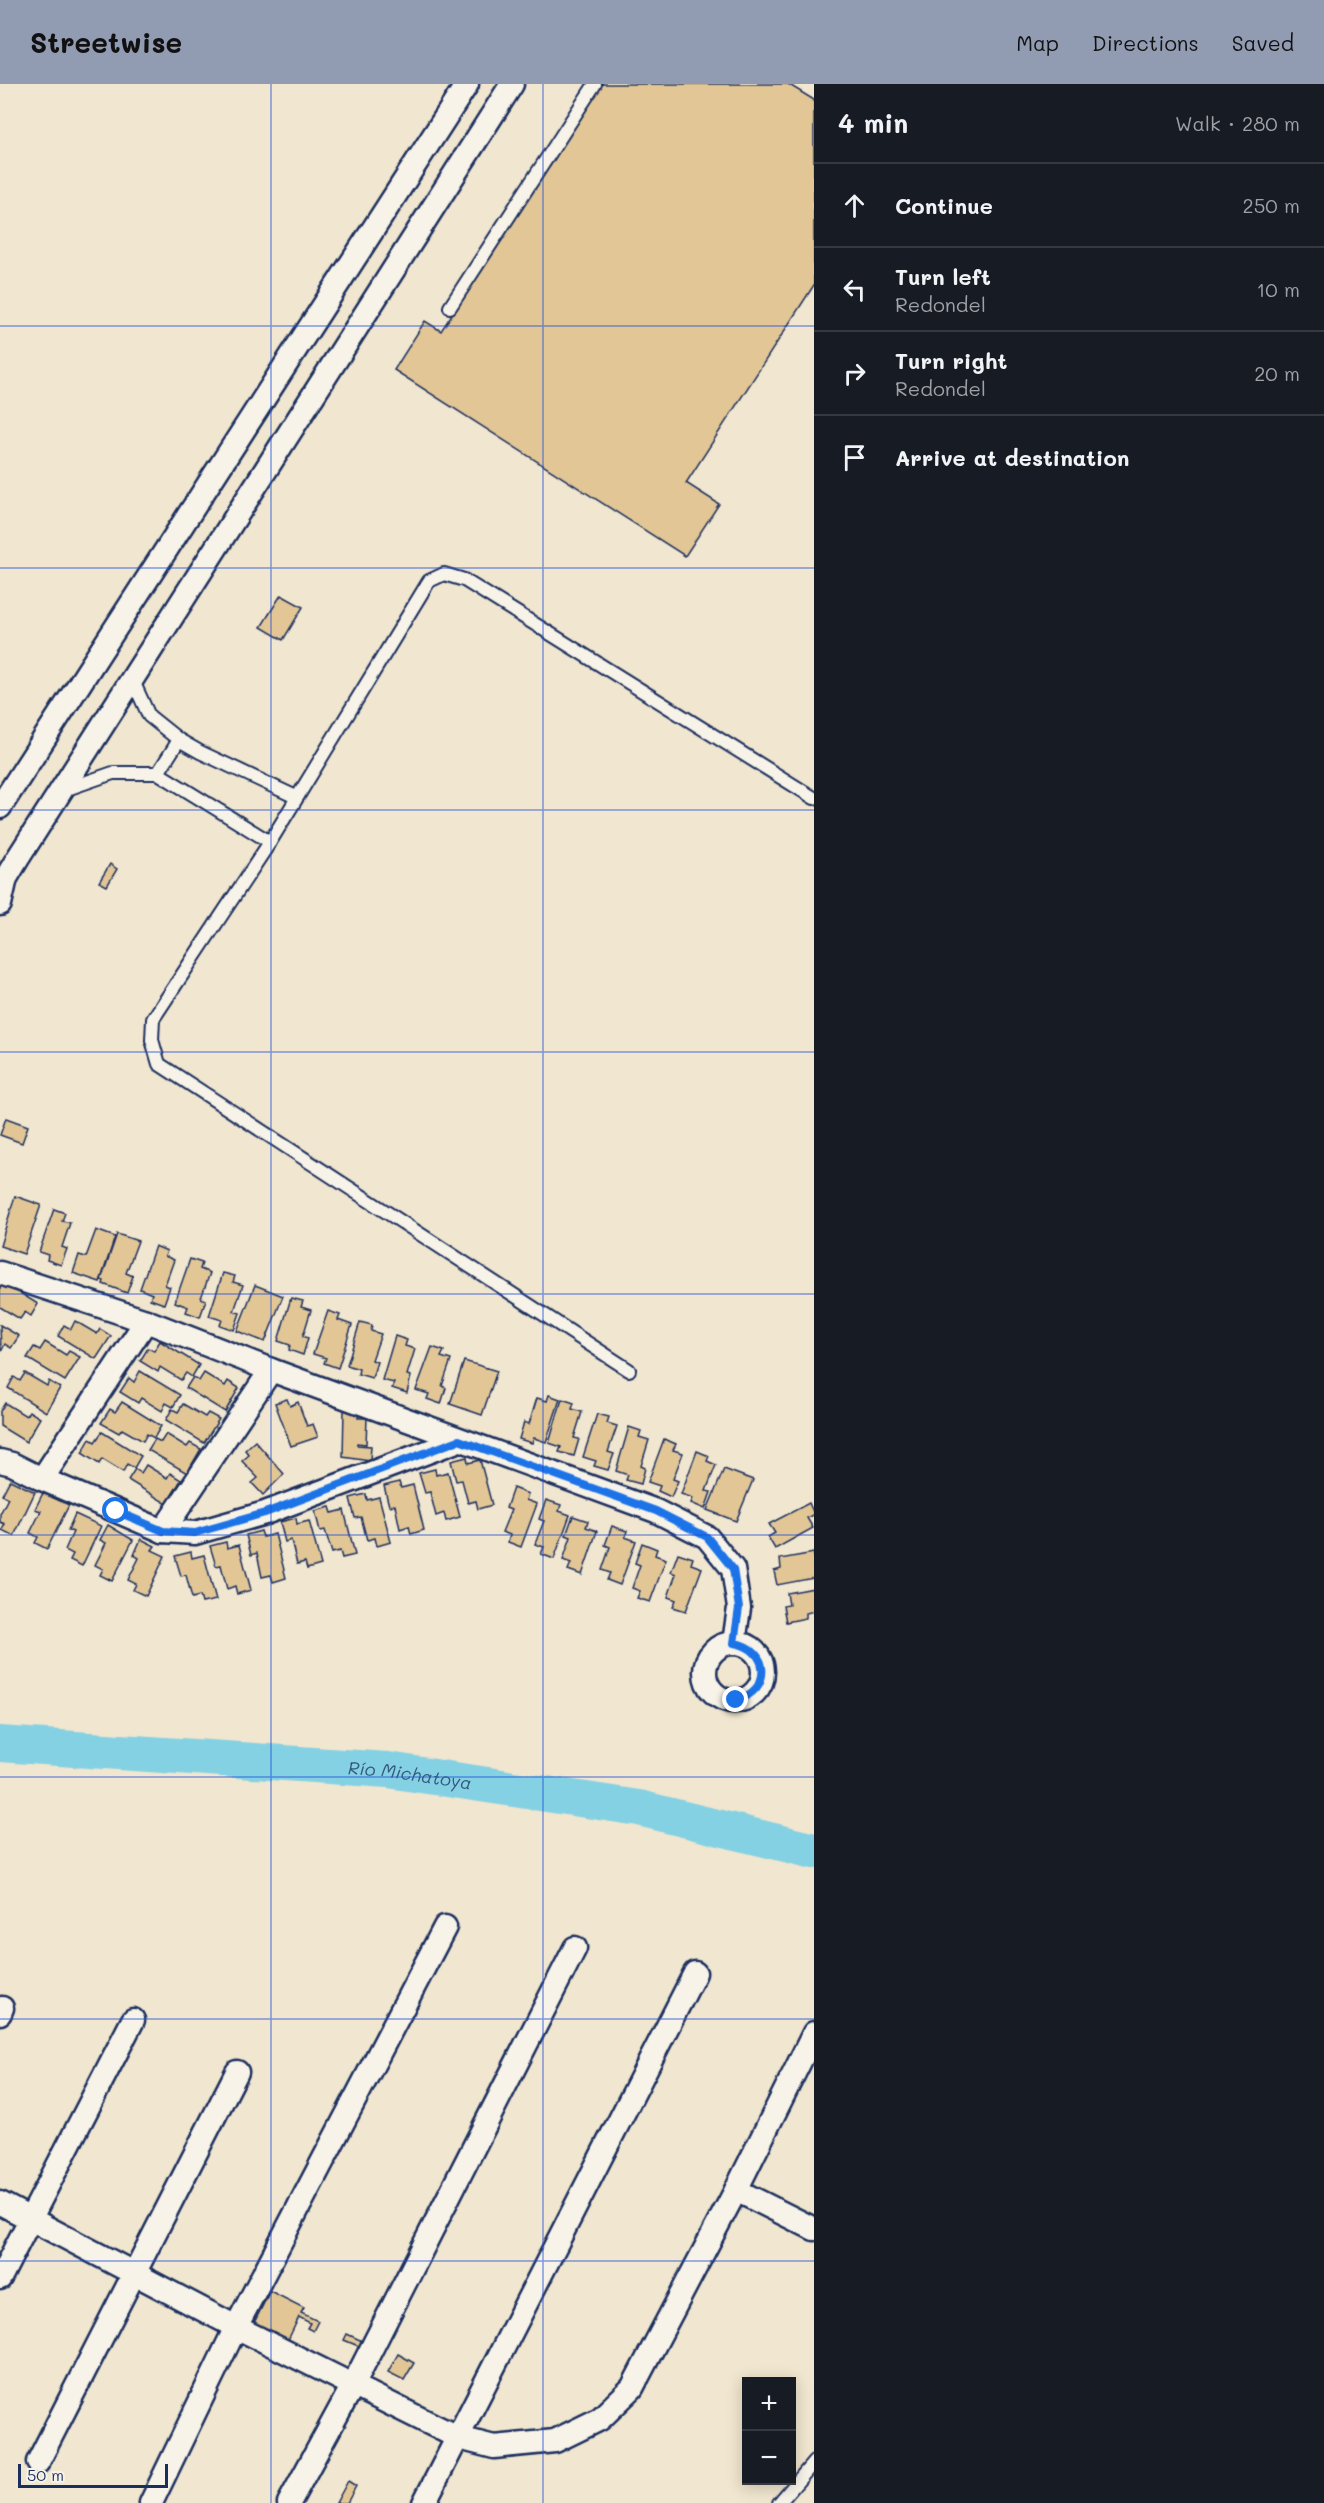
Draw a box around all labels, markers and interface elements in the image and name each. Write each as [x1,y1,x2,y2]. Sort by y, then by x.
text: Streetwise [30,24,182,60]
text: Map [1016,29,1059,56]
text: Directions [1092,29,1199,56]
text: Saved [1232,29,1294,56]
text: 4 min [838,106,908,140]
text: Walk · 280 m [1175,110,1300,136]
icon: ahead [838,189,871,222]
text: Continue [895,191,993,220]
text: 250 m [1243,192,1300,218]
text: Turn left [895,262,991,291]
icon: left [838,273,871,306]
text: 10 m [1256,276,1300,302]
text: Redondel [895,291,986,317]
text: Turn right [895,346,1007,375]
icon: right [838,357,871,390]
text: 20 m [1254,360,1300,386]
text: Redondel [895,375,986,401]
icon: arrive [838,441,871,474]
text: Arrive at destination [895,443,1130,472]
route start [102,1497,128,1523]
route end [722,1686,748,1712]
water label: Río Michatoya [347,1755,473,1795]
map controls [742,2377,796,2485]
button: + [742,2377,796,2431]
button: − [742,2431,796,2485]
scale bar [18,2461,168,2488]
text: 50 m [27,2464,64,2485]

